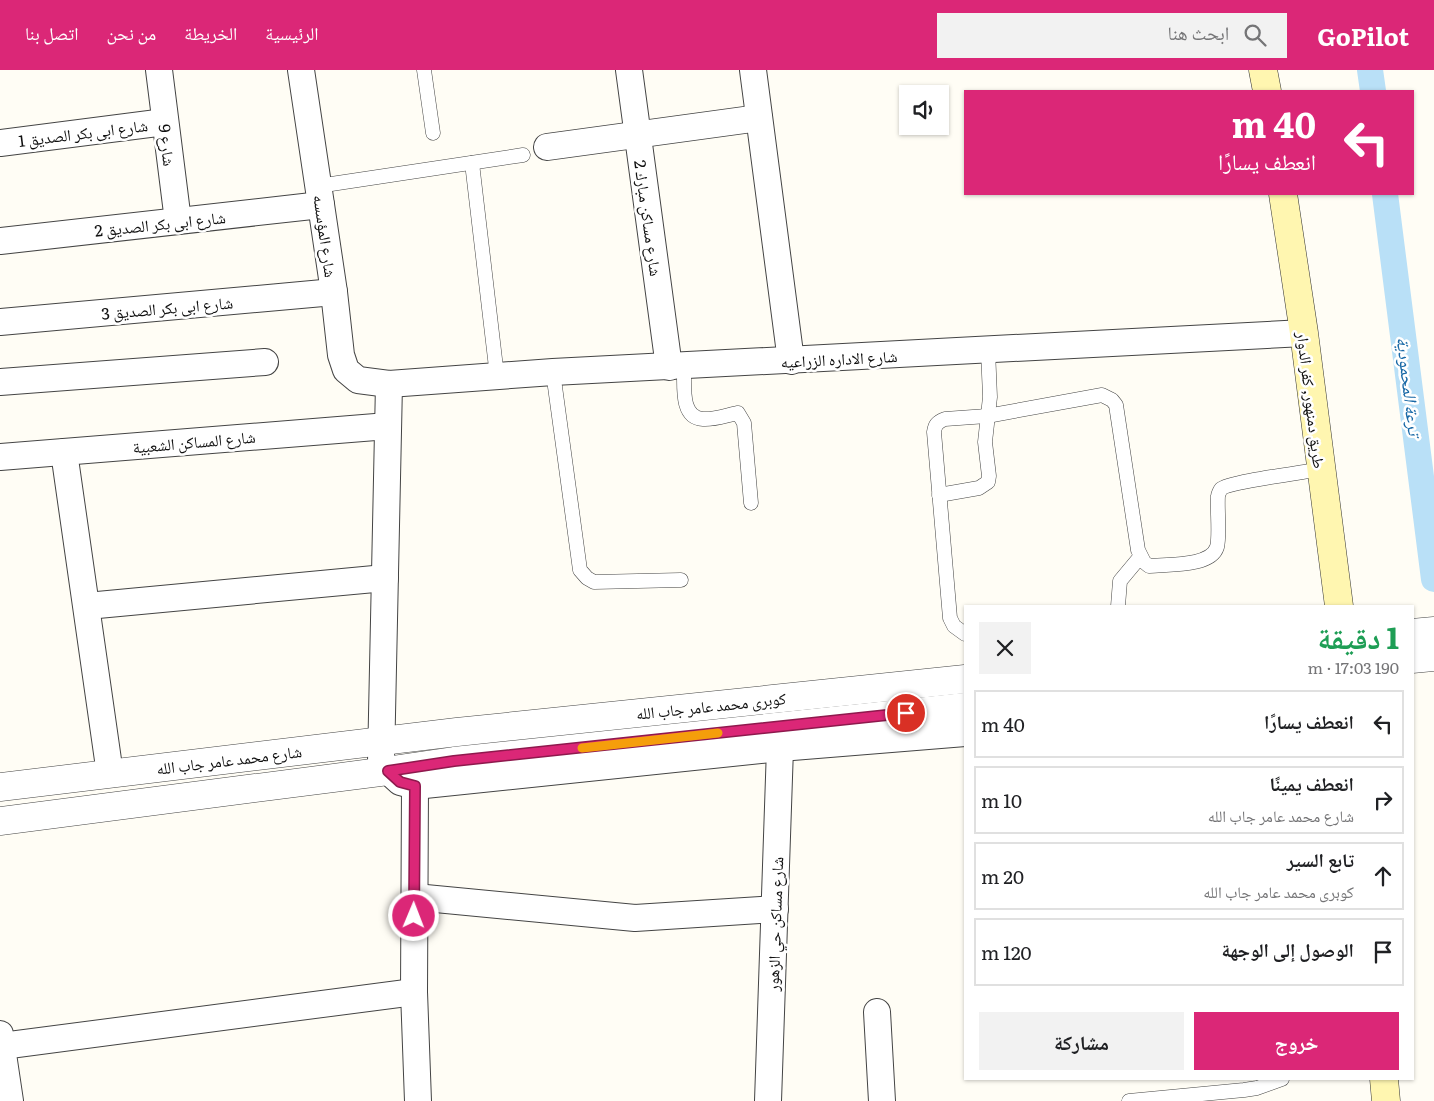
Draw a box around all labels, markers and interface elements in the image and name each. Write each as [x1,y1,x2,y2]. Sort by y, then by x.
search box [937,13,1287,58]
text: ابحث هنا [1168,18,1229,46]
text: GoPilot [1317,18,1409,53]
text: اتصل بنا [25,19,78,46]
text: من نحن [106,19,156,46]
text: الخريطة [184,19,237,46]
text: الرئيسية [265,19,319,46]
icon: search [1241,21,1269,49]
map controls [899,85,949,135]
button: sound [899,85,949,135]
text: 40 m [1231,97,1316,149]
icon: left [1334,110,1399,175]
street label: شارع ابى بكر الصديق 1 [17,112,149,152]
street label: شارع 9 [154,123,182,167]
text: انعطف يسارًا [1218,144,1316,177]
street label: شارع مساكن مبارك 2 [629,158,669,278]
street label: شارع المؤسسه [308,193,344,279]
street label: شارع ابى بكر الصديق 2 [93,204,227,242]
street label: شارع ابى بكر الصديق 3 [100,289,234,325]
street label: طريق دمنهور, كفر الدوار [1292,329,1332,470]
water label: ترعة المحمودية [1391,335,1430,441]
street label: شارع الاداره الزراعيه [780,343,898,373]
street label: شارع المساكن الشعبية [131,424,257,458]
text: 1 دقيقة [1318,614,1399,658]
button: close [979,622,1031,674]
text: 190 m · 17:03 [1308,655,1399,679]
street label: كوبرى محمد عامر جاب الله [635,685,788,725]
pin [885,692,927,734]
icon: arrive [892,699,920,727]
text: انعطف يسارًا [1264,707,1354,735]
text: 40 m [981,710,1025,738]
icon: left [1369,710,1397,738]
street label: شارع محمد عامر جاب الله [155,738,303,780]
text: انعطف يمينًا [1270,769,1354,797]
text: 10 m [981,786,1022,814]
icon: right [1369,786,1397,814]
text: شارع محمد عامر جاب الله [1208,803,1354,827]
text: تابع السير [1287,845,1354,873]
street label: شارع مساكن حي الزهور [760,856,790,993]
text: 20 m [981,862,1024,890]
icon: ahead [1369,862,1397,890]
text: كوبرى محمد عامر جاب الله [1203,879,1354,903]
position arrow [387,889,439,941]
text: الوصول إلى الوجهة [1221,935,1354,963]
text: 120 m [981,938,1032,966]
icon: arrive [1369,938,1397,966]
button: مشاركة [979,1012,1184,1070]
button: خروج [1194,1012,1399,1070]

